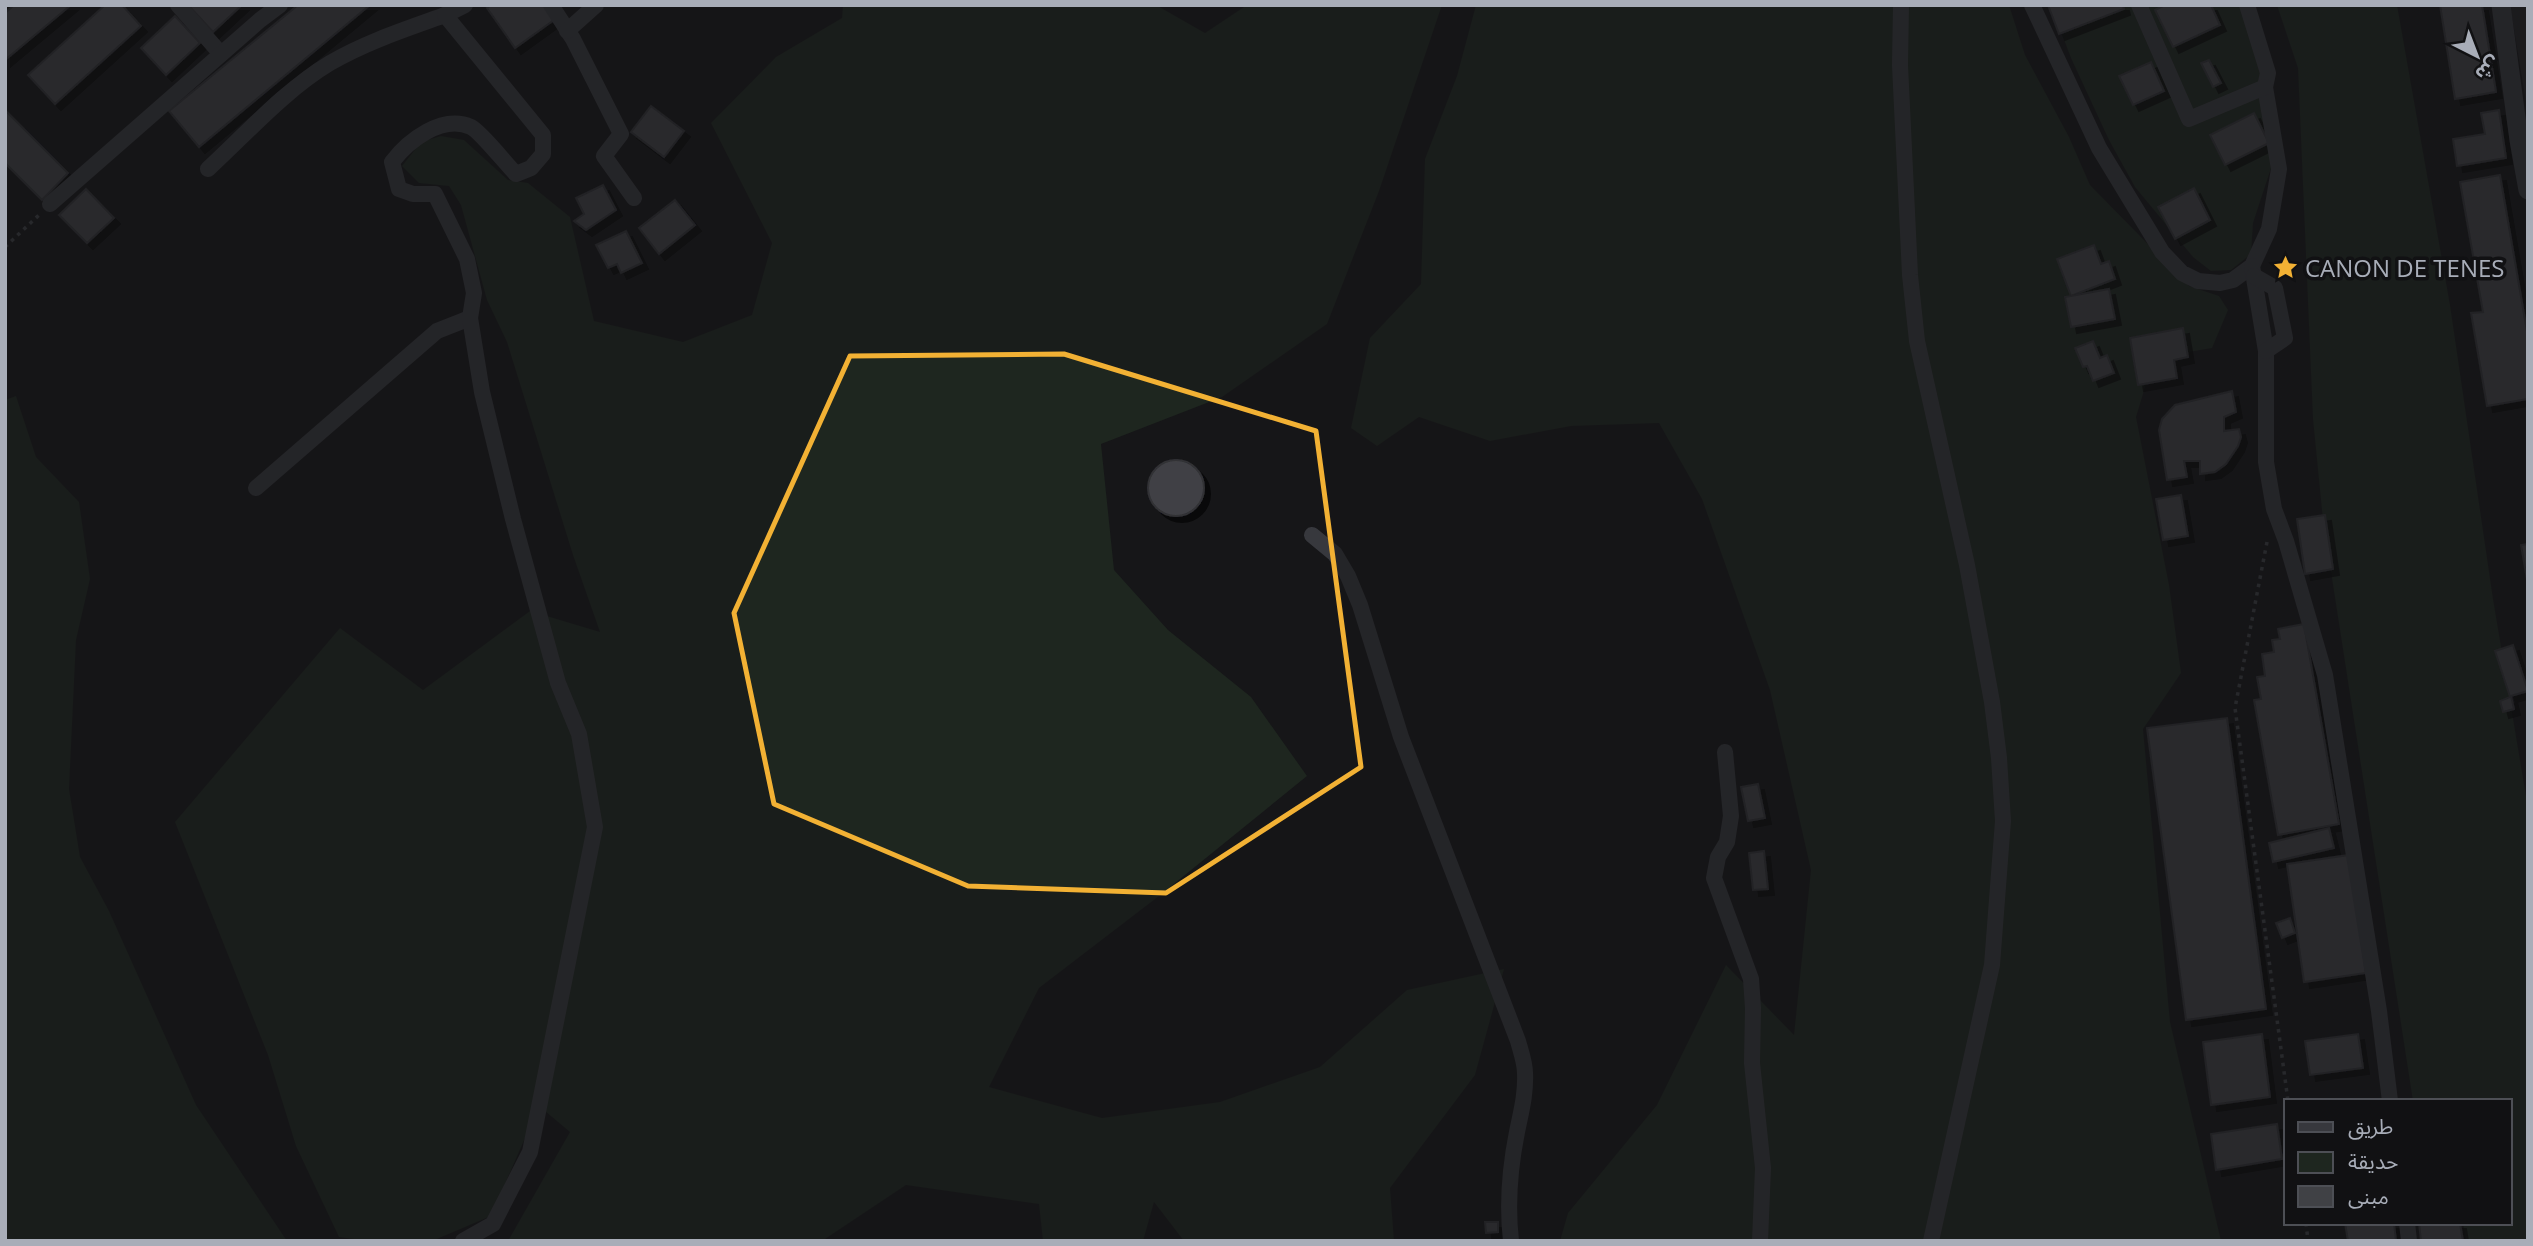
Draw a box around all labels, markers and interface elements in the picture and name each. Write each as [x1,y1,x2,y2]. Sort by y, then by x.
north arrow [2442,21,2512,91]
text: ش [2470,50,2507,87]
place label: CANON DE TENES [2305,251,2504,284]
place icon: CANON DE TENES [2271,253,2299,281]
legend [2284,1099,2512,1225]
text: طريق [2348,1112,2393,1140]
text: حديقة [2348,1147,2398,1175]
text: مبنى [2348,1182,2389,1210]

